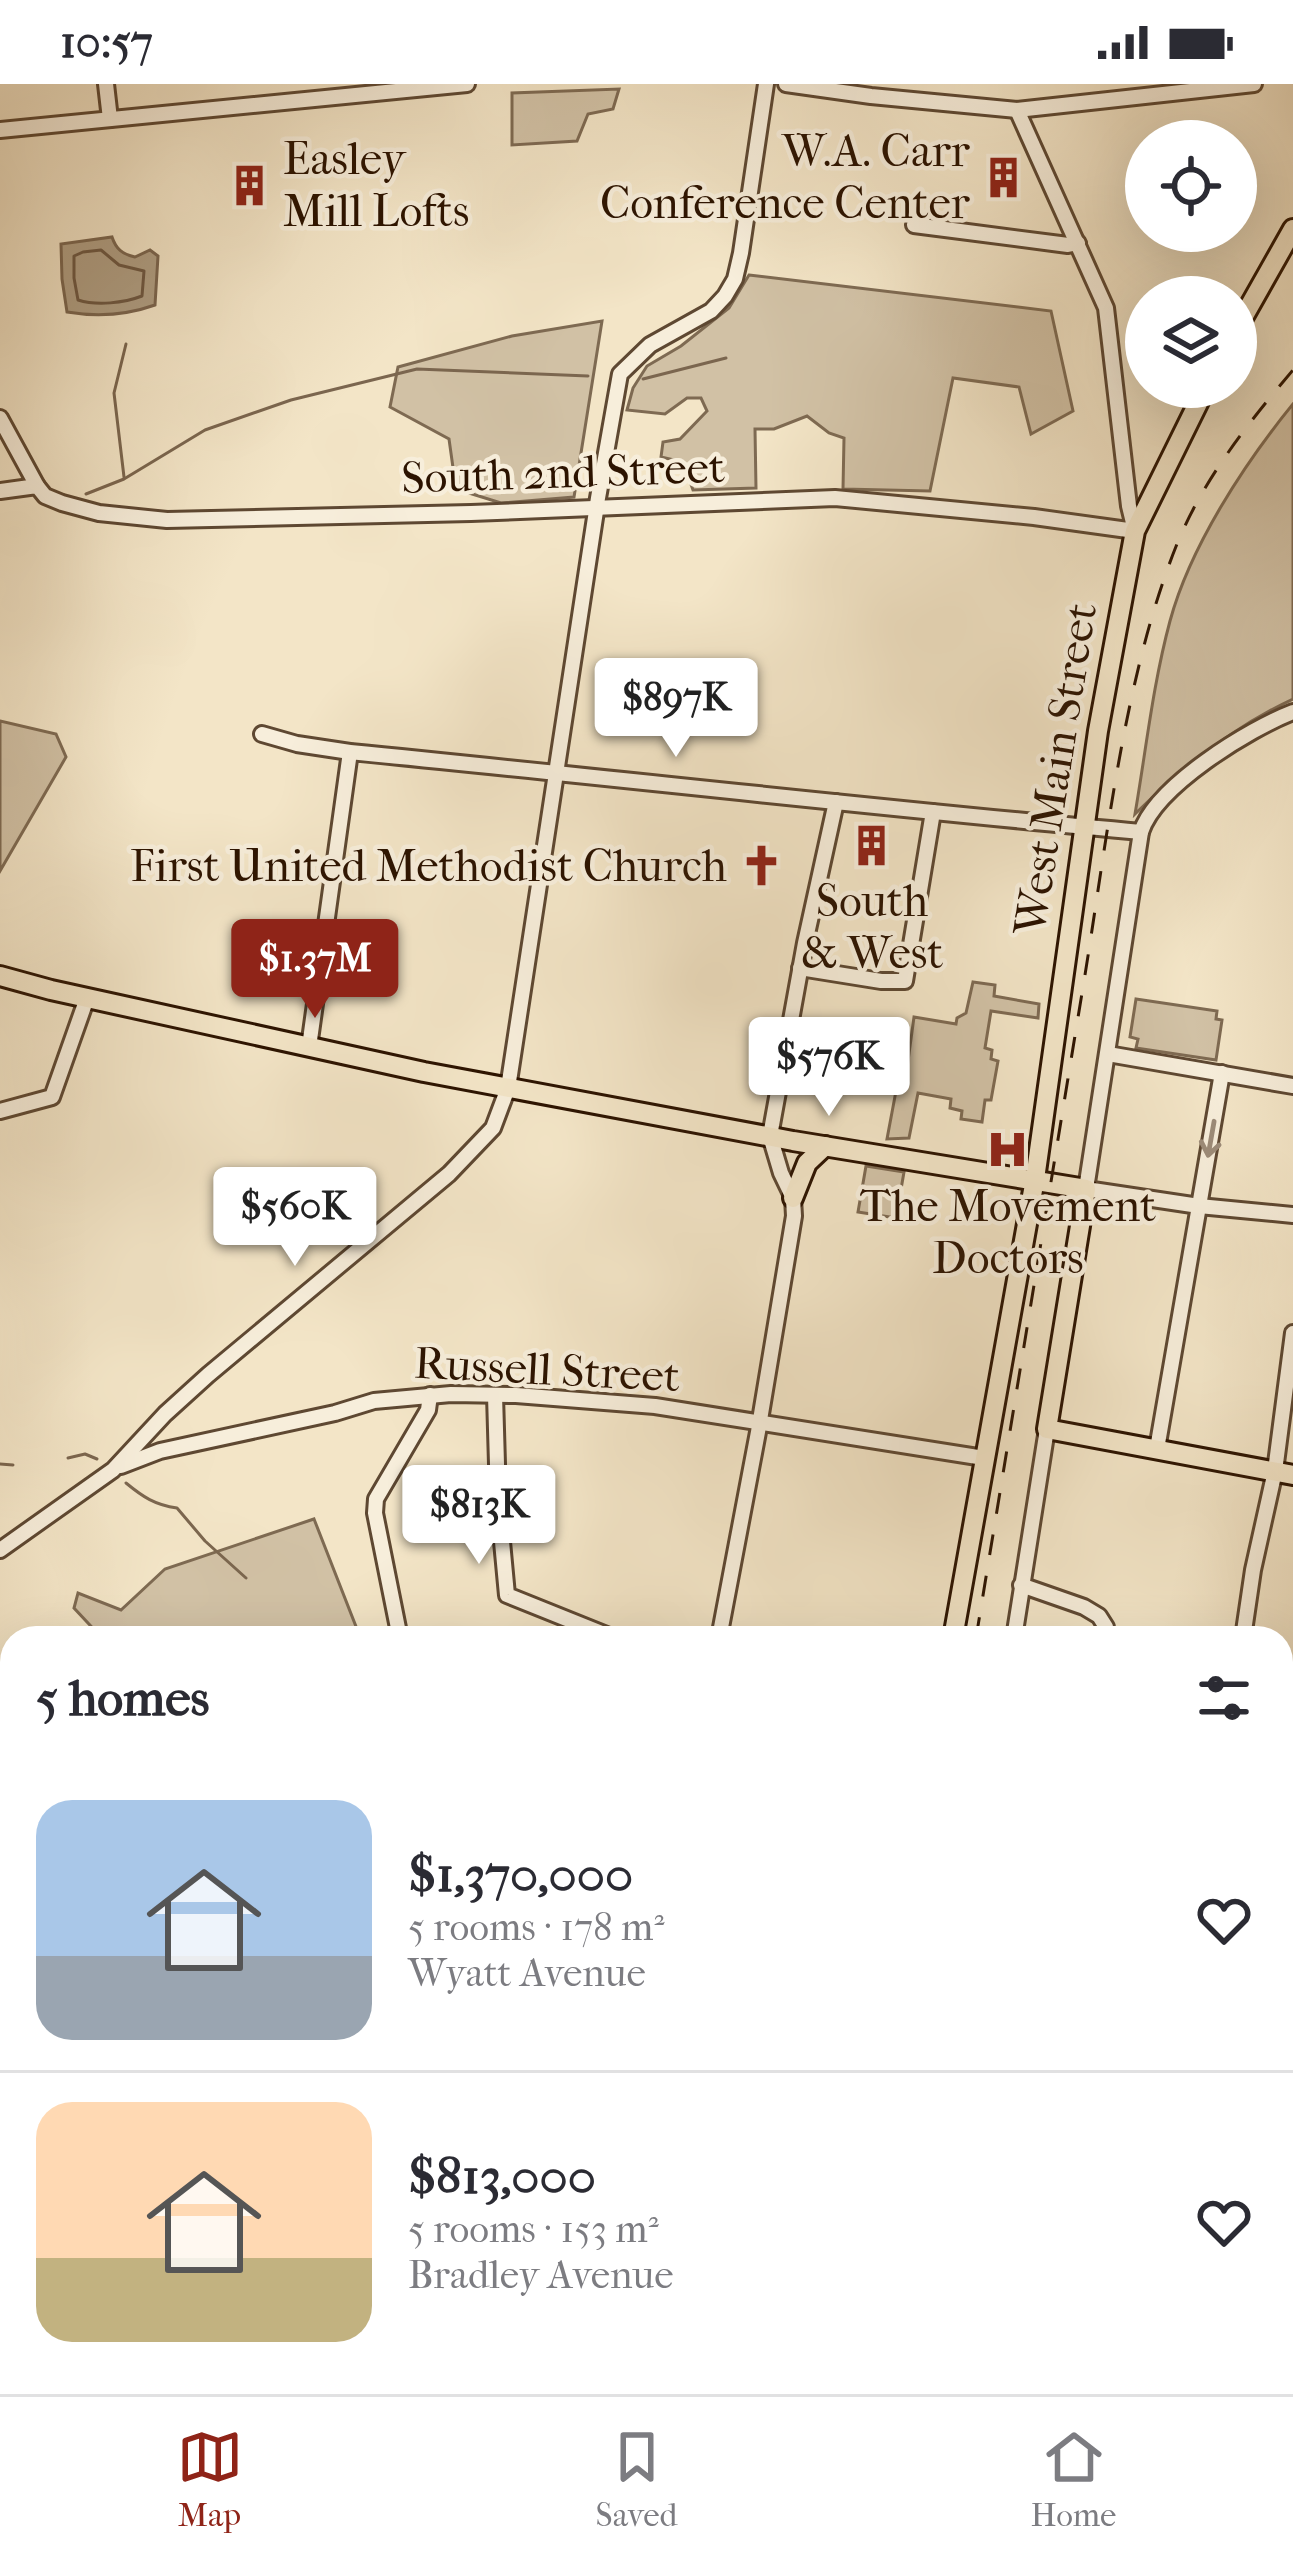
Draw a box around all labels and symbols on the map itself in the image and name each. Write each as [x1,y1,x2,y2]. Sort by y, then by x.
place label: W.A. Carr Conference Center [600,125,971,230]
place label: Easley Mill Lofts [283,133,469,238]
building icon: W.A. Carr Conference Center [981,154,1027,200]
building icon: Easley Mill Lofts [226,162,272,208]
street label: South 2nd Street [400,441,726,505]
street label: West Main Street [1003,599,1108,940]
pin: $897K [592,658,760,760]
building icon: South & West [849,822,895,868]
place label: First United Methodist Church [130,840,727,893]
church icon: First United Methodist Church [738,843,784,889]
place label: South & West [801,875,943,980]
pin: $1.37M [217,919,413,1021]
pin: $576K [745,1017,913,1119]
one-way arrow [1198,1119,1221,1158]
hospital icon: The Movement Doctors [985,1127,1031,1173]
pin: $560K [211,1167,379,1269]
place label: The Movement Doctors [860,1180,1156,1285]
street label: Russell Street [413,1337,681,1403]
pin: $813K [395,1465,563,1567]

